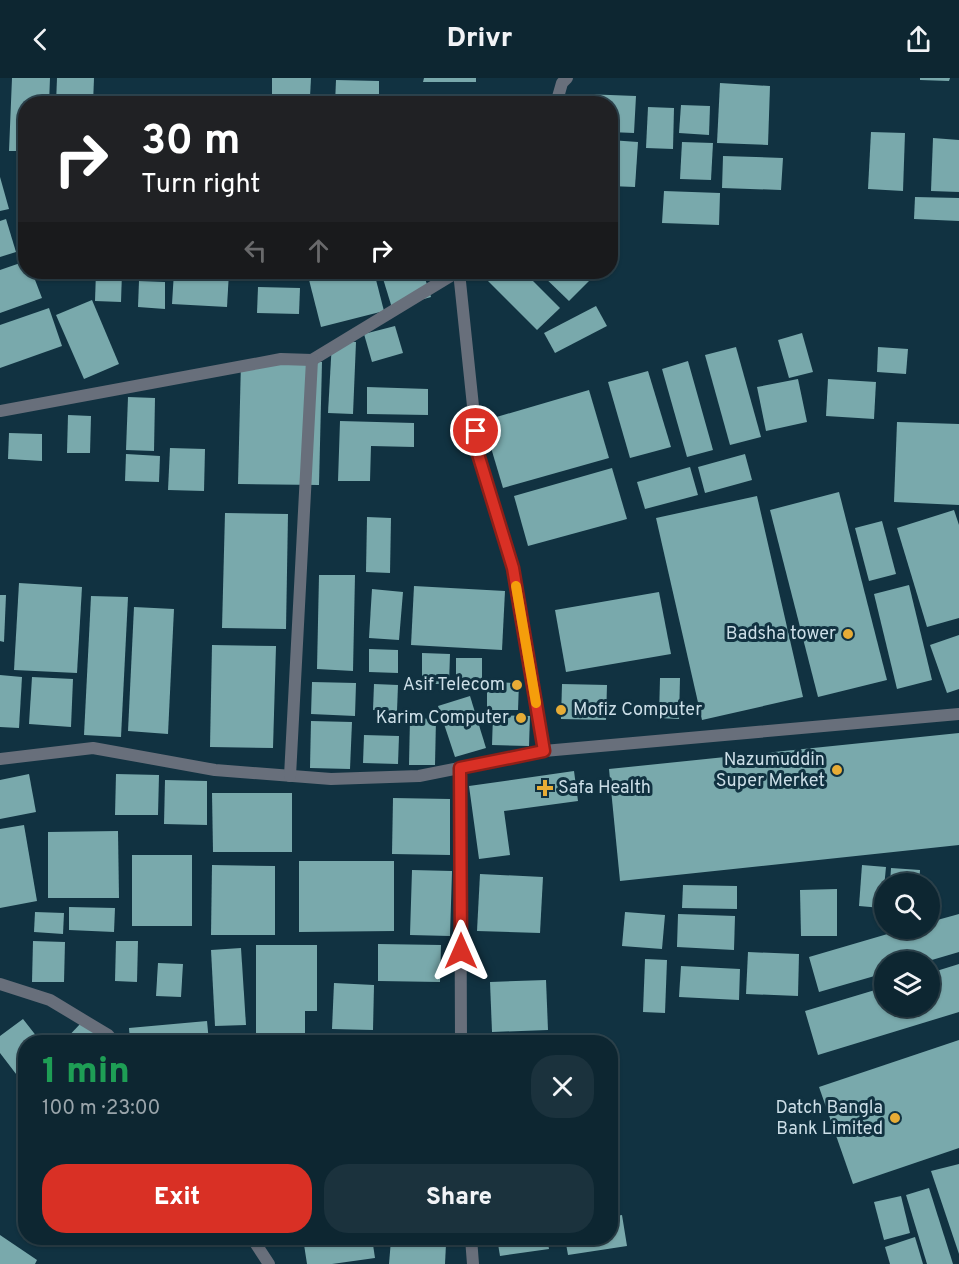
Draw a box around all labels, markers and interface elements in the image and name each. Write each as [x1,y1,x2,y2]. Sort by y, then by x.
text: Drivr [447,22,512,56]
icon: back [24,23,57,56]
icon: share [902,23,935,56]
text: 30 m [141,116,240,169]
icon: right [42,120,120,198]
text: Turn right [141,168,260,202]
icon: left [239,234,272,267]
icon: ahead [302,234,335,267]
icon: right [365,234,398,267]
pin [450,405,501,456]
icon: arrive [459,414,492,447]
place label: Badsha tower [726,623,836,646]
marker: Badsha tower [841,627,855,641]
place label: Asif Telecom [403,674,505,697]
marker: Asif Telecom [510,678,524,692]
place label: Mofiz Computer [573,699,702,722]
marker: Mofiz Computer [554,703,568,717]
place label: Karim Computer [376,707,509,730]
marker: Karim Computer [514,711,528,725]
place label: Nazumuddin Super Merket [716,749,825,793]
marker: Nazumuddin Super Merket [830,763,844,777]
place label: Safa Health [558,777,651,800]
marker: Safa Health [536,779,554,797]
map controls [874,873,940,1017]
button: search [874,873,940,939]
position arrow [429,919,493,983]
button: layers [874,951,940,1017]
text: 1 min [42,1050,130,1096]
button: close [531,1055,594,1118]
text: 100 m · 23:00 [42,1096,160,1122]
place label: Datch Bangla Bank Limited [775,1097,883,1141]
marker: Datch Bangla Bank Limited [888,1111,902,1125]
button: Exit [42,1164,312,1233]
button: Share [324,1164,594,1233]

